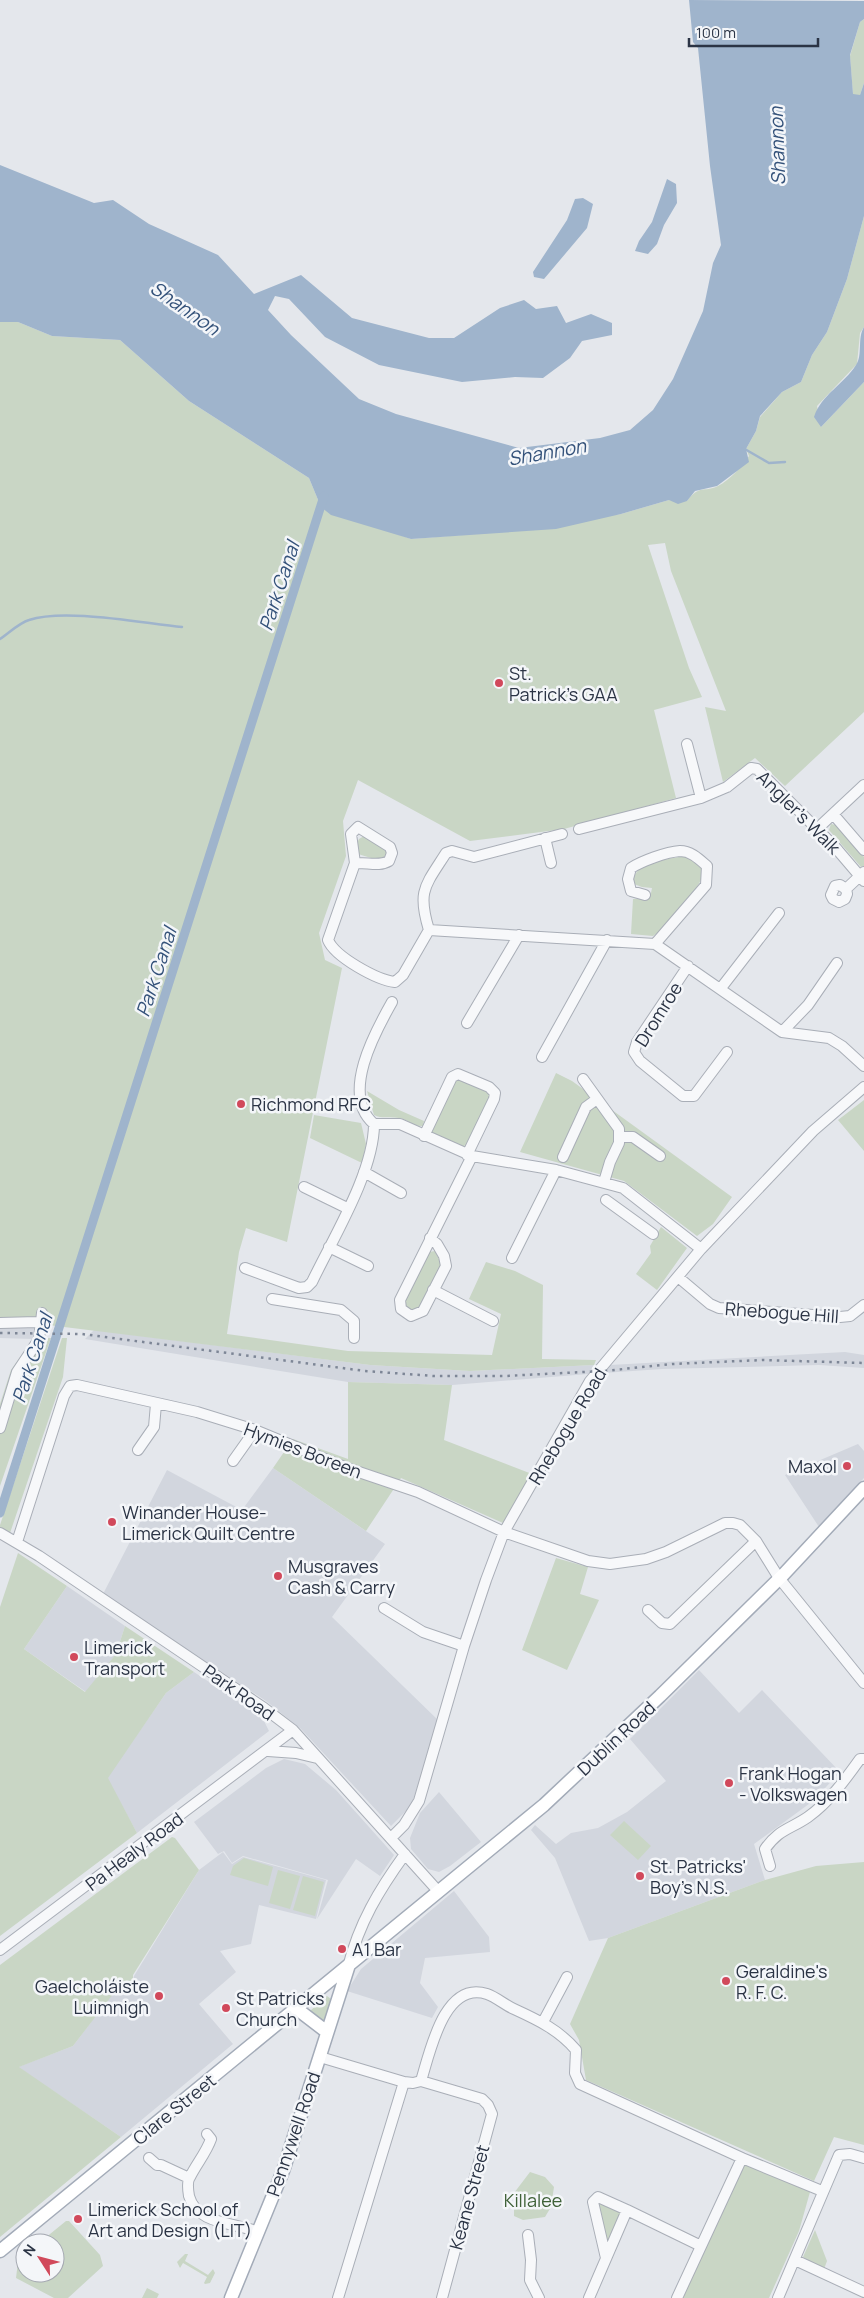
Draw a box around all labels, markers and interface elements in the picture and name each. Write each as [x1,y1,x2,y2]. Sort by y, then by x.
scale bar [689,15,818,47]
text: 100 m [696,22,736,43]
water label: Shannon [763,106,791,186]
water label: Shannon [145,275,225,342]
water label: Shannon [506,432,589,472]
water label: Park Canal [252,536,306,634]
place label: St. Patrick's GAA [509,661,618,706]
marker: St. Patrick's GAA [493,677,505,689]
street label: Angler's Walk [752,765,847,860]
water label: Park Canal [129,922,183,1020]
street label: Dromroe [629,977,687,1051]
place label: Richmond RFC [251,1092,371,1116]
marker: Richmond RFC [235,1098,247,1110]
street label: Rhebogue Hill [724,1296,840,1328]
water label: Park Canal [5,1308,59,1406]
street label: Rhebogue Road [523,1363,611,1489]
street label: Hymies Boreen [241,1417,365,1483]
place label: Maxol [788,1454,837,1478]
marker: Maxol [841,1460,853,1472]
place label: Winander House- Limerick Quilt Centre [122,1500,295,1545]
marker: Winander House- Limerick Quilt Centre [106,1516,118,1528]
place label: Musgraves Cash & Carry [288,1554,396,1599]
marker: Musgraves Cash & Carry [272,1570,284,1582]
place label: Limerick Transport [84,1635,165,1680]
marker: Limerick Transport [68,1651,80,1663]
street label: Park Road [198,1659,280,1725]
street label: Dublin Road [572,1696,660,1780]
place label: Frank Hogan - Volkswagen [739,1761,848,1806]
marker: Frank Hogan - Volkswagen [723,1777,735,1789]
street label: Pa Healy Road [80,1806,188,1896]
place label: St. Patricks' Boy's N.S. [650,1854,746,1899]
marker: St. Patricks' Boy's N.S. [634,1870,646,1882]
place label: A1 Bar [352,1937,402,1961]
marker: A1 Bar [336,1943,348,1955]
place label: Geraldine's R. F. C. [736,1959,827,2004]
place label: Gaelcholáiste Luimnigh [35,1974,149,2019]
marker: Geraldine's R. F. C. [720,1975,732,1987]
place label: St Patricks Church [236,1986,324,2031]
marker: Gaelcholáiste Luimnigh [153,1990,165,2002]
marker: St Patricks Church [220,2002,232,2014]
street label: Clare Street [127,2068,221,2150]
street label: Pennywell Road [260,2069,326,2199]
street label: Keane Street [443,2142,495,2252]
park label: Killalee [504,2188,562,2212]
place label: Limerick School of Art and Design (LIT) [88,2197,252,2242]
marker: Limerick School of Art and Design (LIT) [72,2213,84,2225]
north arrow [15,2233,65,2283]
text: N [18,2240,40,2260]

